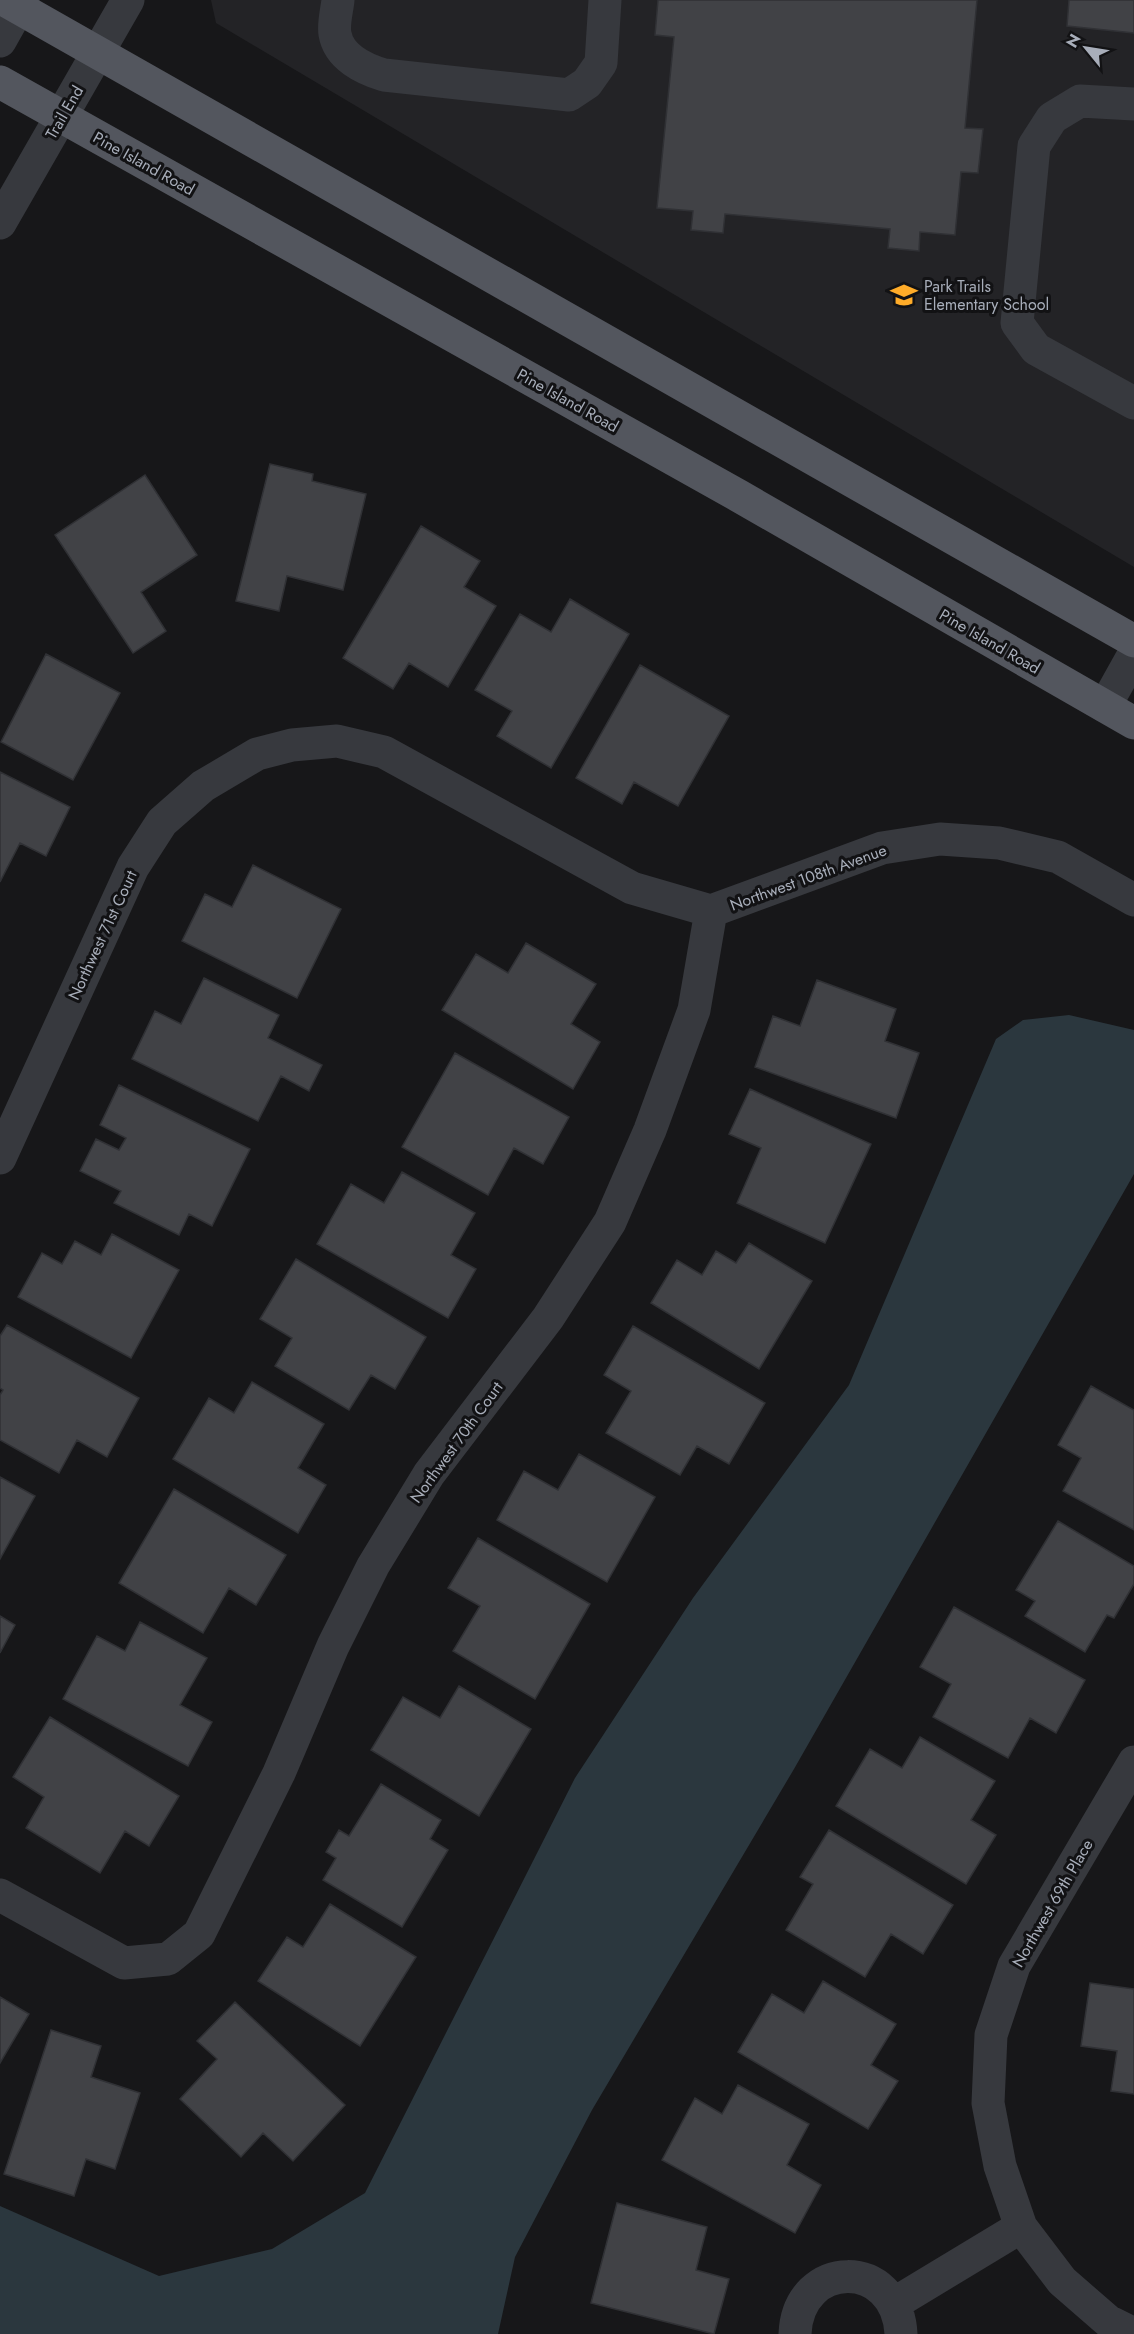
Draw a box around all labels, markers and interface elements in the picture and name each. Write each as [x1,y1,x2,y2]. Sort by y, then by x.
north arrow [1056,18,1116,78]
text: N [1060,29,1087,52]
street label: Trail End [40,81,89,143]
street label: Pine Island Road [89,126,199,201]
place label: Park Trails Elementary School [924,275,1049,316]
school or university icon: Park Trails Elementary School [889,280,919,310]
street label: Pine Island Road [513,363,623,438]
street label: Pine Island Road [935,603,1044,680]
street label: Northwest 108th Avenue [727,838,890,917]
street label: Northwest 71st Court [62,866,143,1004]
street label: Northwest 70th Court [404,1377,508,1508]
street label: Northwest 69th Place [1006,1835,1098,1971]

